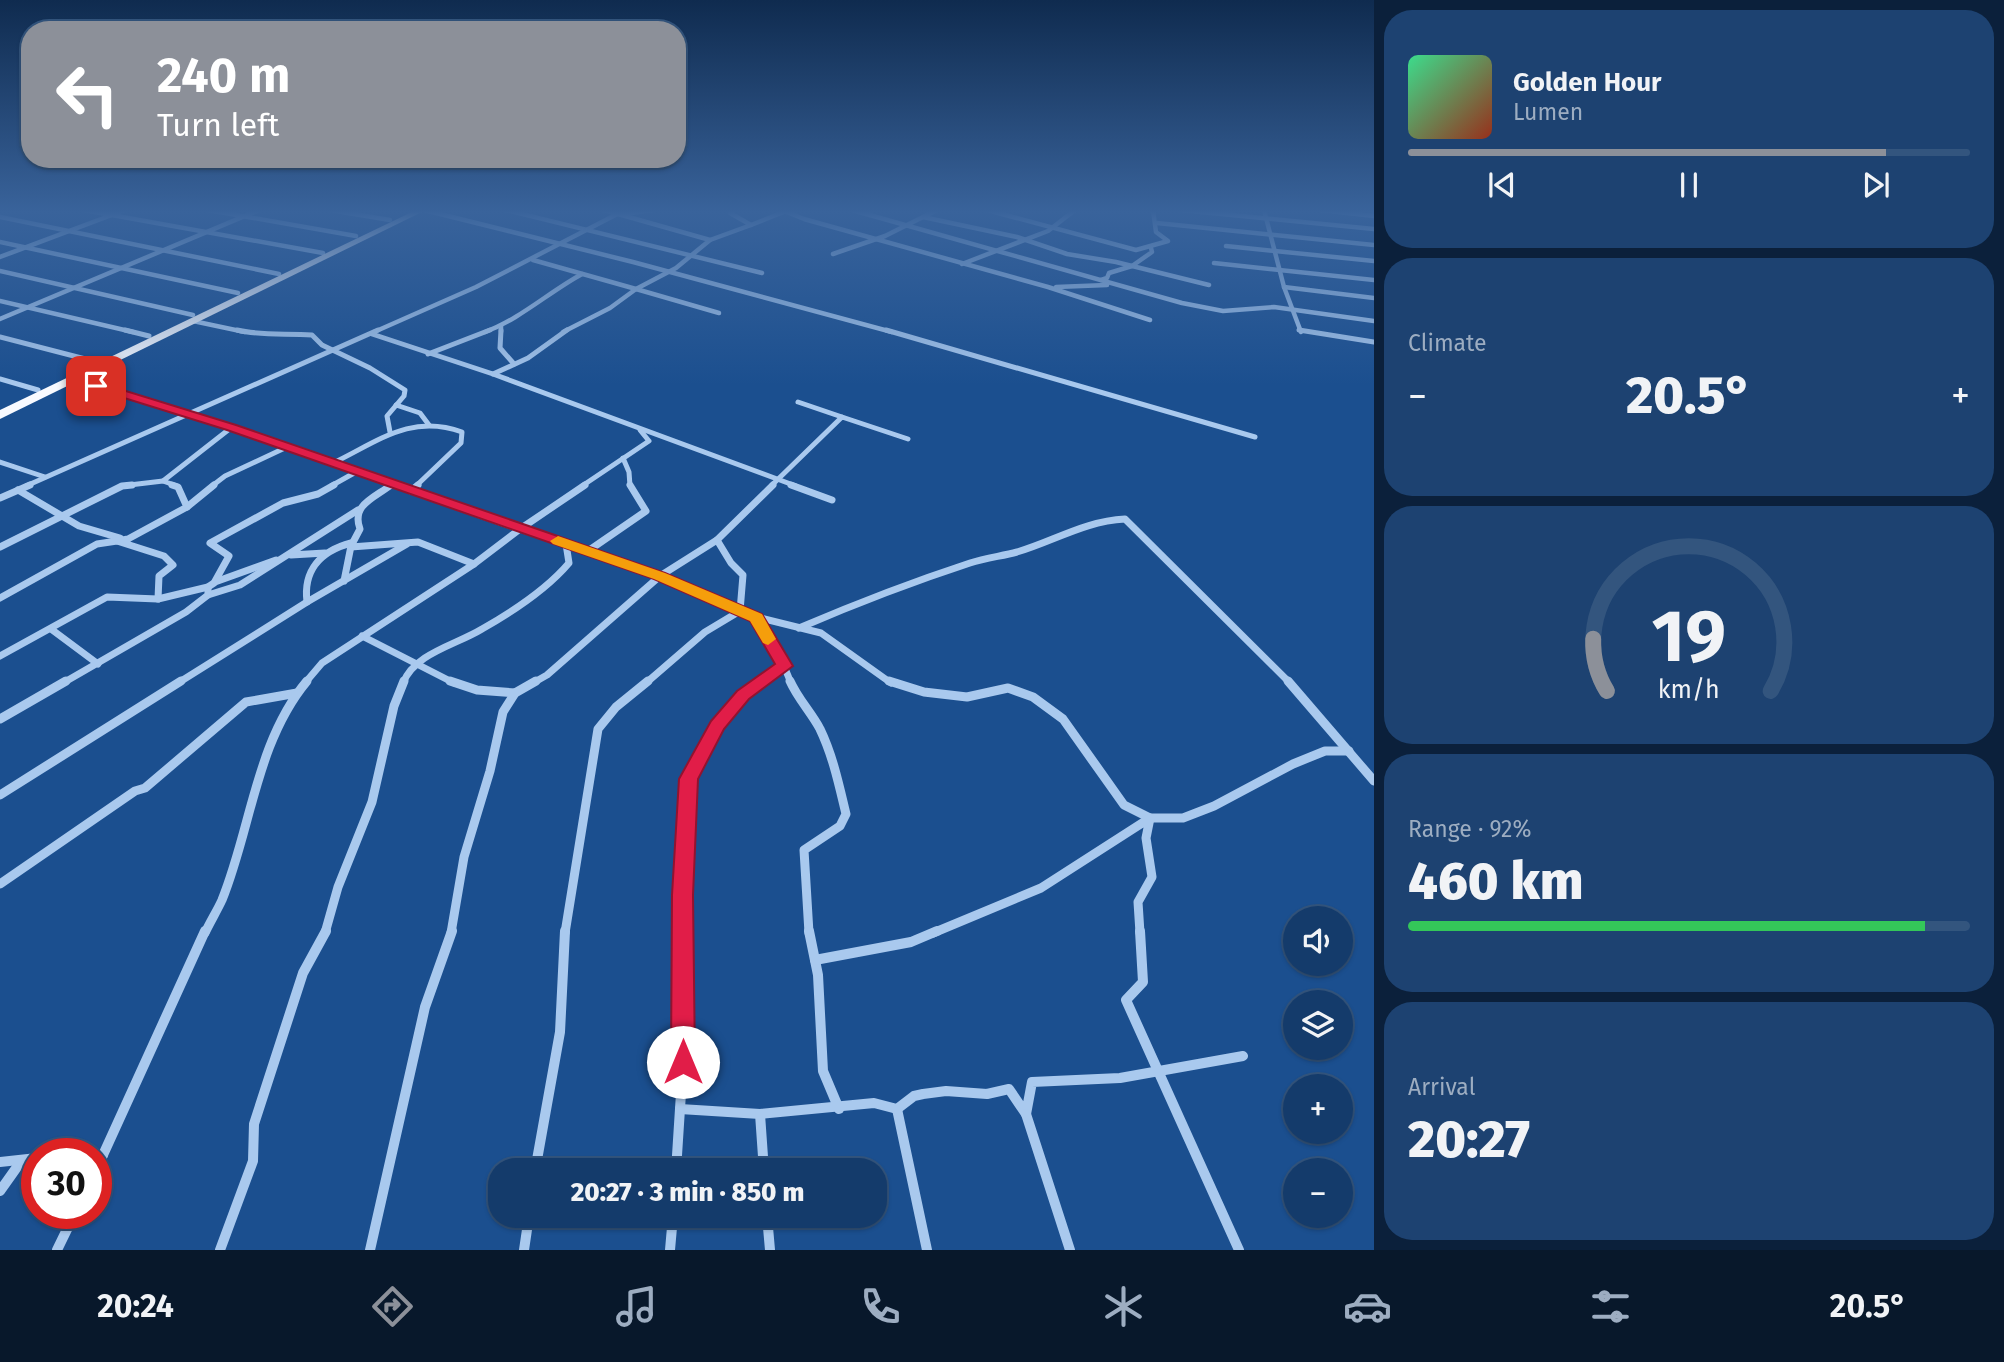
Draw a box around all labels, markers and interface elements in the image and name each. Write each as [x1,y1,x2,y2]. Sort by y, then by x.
text: 240 m [157,46,290,105]
icon: left [42,49,133,140]
text: Golden Hour [1513,67,1661,98]
text: Lumen [1513,98,1583,126]
text: Turn left [157,106,279,144]
icon: previous [1483,166,1521,204]
icon: pause [1670,166,1708,204]
icon: next [1857,166,1895,204]
text: Climate [1408,329,1487,357]
pin [66,356,126,416]
text: 20.5° [1626,364,1752,427]
icon: arrive [77,367,115,405]
text: − [1408,373,1427,419]
text: + [1951,373,1970,419]
text: 19 [1652,593,1726,680]
text: km/h [1658,675,1720,705]
text: Range · 92% [1408,815,1531,843]
text: 460 km [1408,850,1584,913]
map controls [1283,906,1353,1228]
button: sound [1283,906,1353,976]
button: layers [1283,990,1353,1060]
position arrow [646,1025,720,1099]
text: Arrival [1408,1073,1475,1101]
button: + [1283,1074,1353,1144]
text: 20:27 [1408,1108,1530,1171]
speed limit sign: 30 [21,1138,112,1229]
button: − [1283,1158,1353,1228]
text: 20:27 · 3 min · 850 m [571,1177,804,1208]
icon: directions [368,1282,417,1331]
icon: music [612,1282,661,1331]
icon: phone [856,1282,905,1331]
icon: climate [1099,1282,1148,1331]
icon: car [1343,1282,1392,1331]
icon: filters [1586,1282,1635,1331]
text: 20:24 [97,1287,174,1325]
text: 20.5° [1830,1287,1907,1325]

